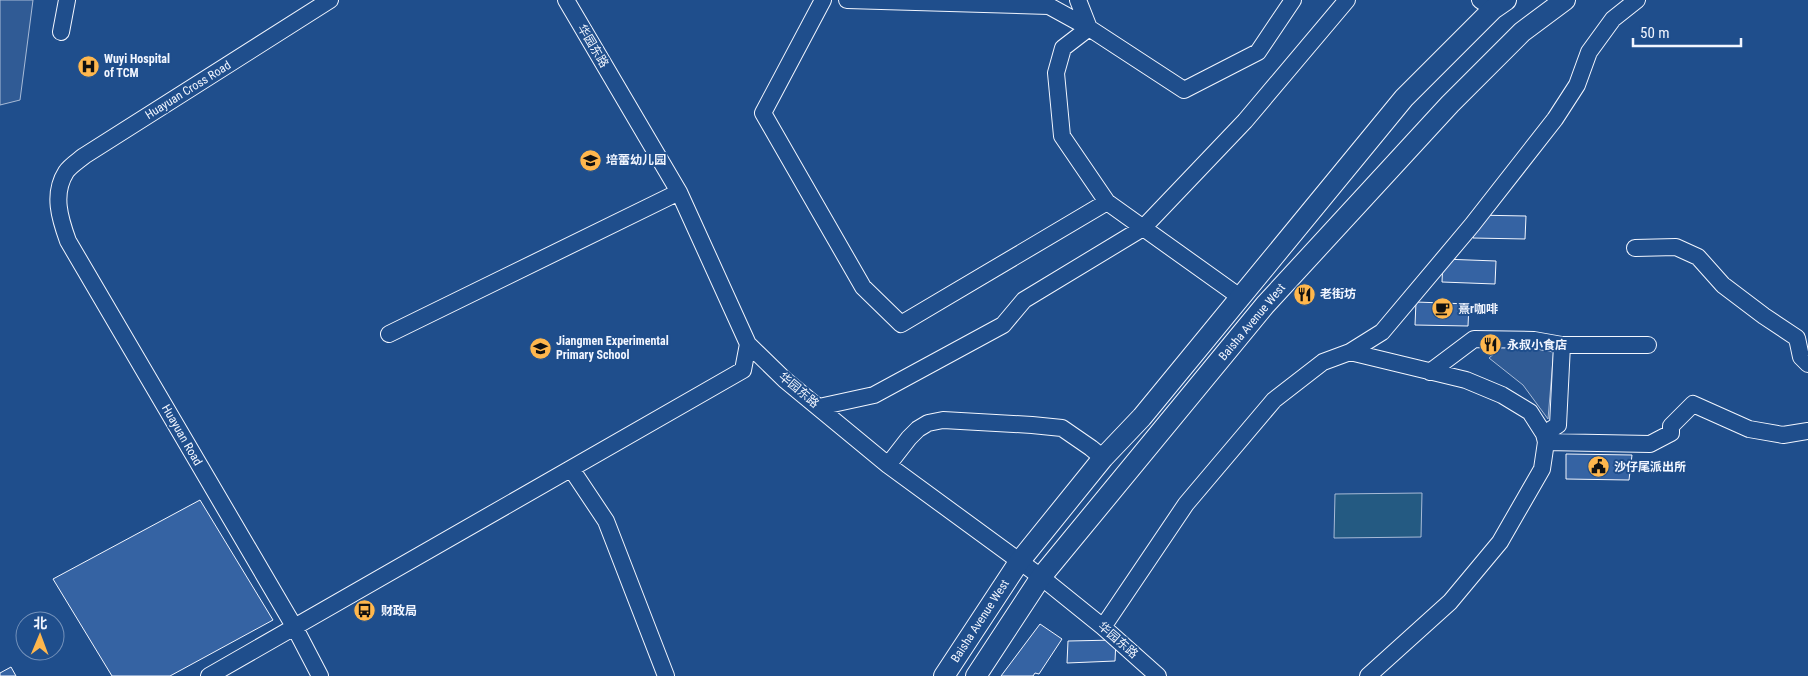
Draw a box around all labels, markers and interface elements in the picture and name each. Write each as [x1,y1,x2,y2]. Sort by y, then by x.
scale bar [1633,15,1740,47]
street label: 华园东路 [575,22,611,70]
text: 50 m [1640,24,1670,42]
place label: Wuyi Hospital of TCM [104,52,170,80]
hospital icon: Wuyi Hospital of TCM [76,54,100,78]
street label: Huayuan Cross Road [143,58,233,122]
school or university icon: 培蕾幼儿园 [578,148,602,172]
place label: 培蕾幼儿园 [606,153,666,167]
street label: Baisha Avenue West [1216,280,1288,363]
restaurant icon: 老街坊 [1292,282,1316,306]
place label: 老街坊 [1320,287,1356,301]
cafe icon: 熹r咖啡 [1430,297,1454,321]
place label: 熹r咖啡 [1458,302,1498,316]
restaurant icon: 永叔小食店 [1479,333,1503,357]
place label: Jiangmen Experimental Primary School [556,334,669,362]
school or university icon: Jiangmen Experimental Primary School [528,336,552,360]
place label: 永叔小食店 [1507,338,1567,352]
street label: 华园东路 [776,369,822,411]
street label: Huayuan Road [159,402,205,468]
public building icon: 沙仔尾派出所 [1586,455,1610,479]
place label: 沙仔尾派出所 [1614,460,1686,474]
street label: Baisha Avenue West [948,577,1012,665]
bus stop icon: 财政局 [353,599,377,623]
place label: 财政局 [381,604,417,618]
north arrow [15,611,65,661]
text: 北 [33,615,47,631]
street label: 华园东路 [1095,619,1141,661]

